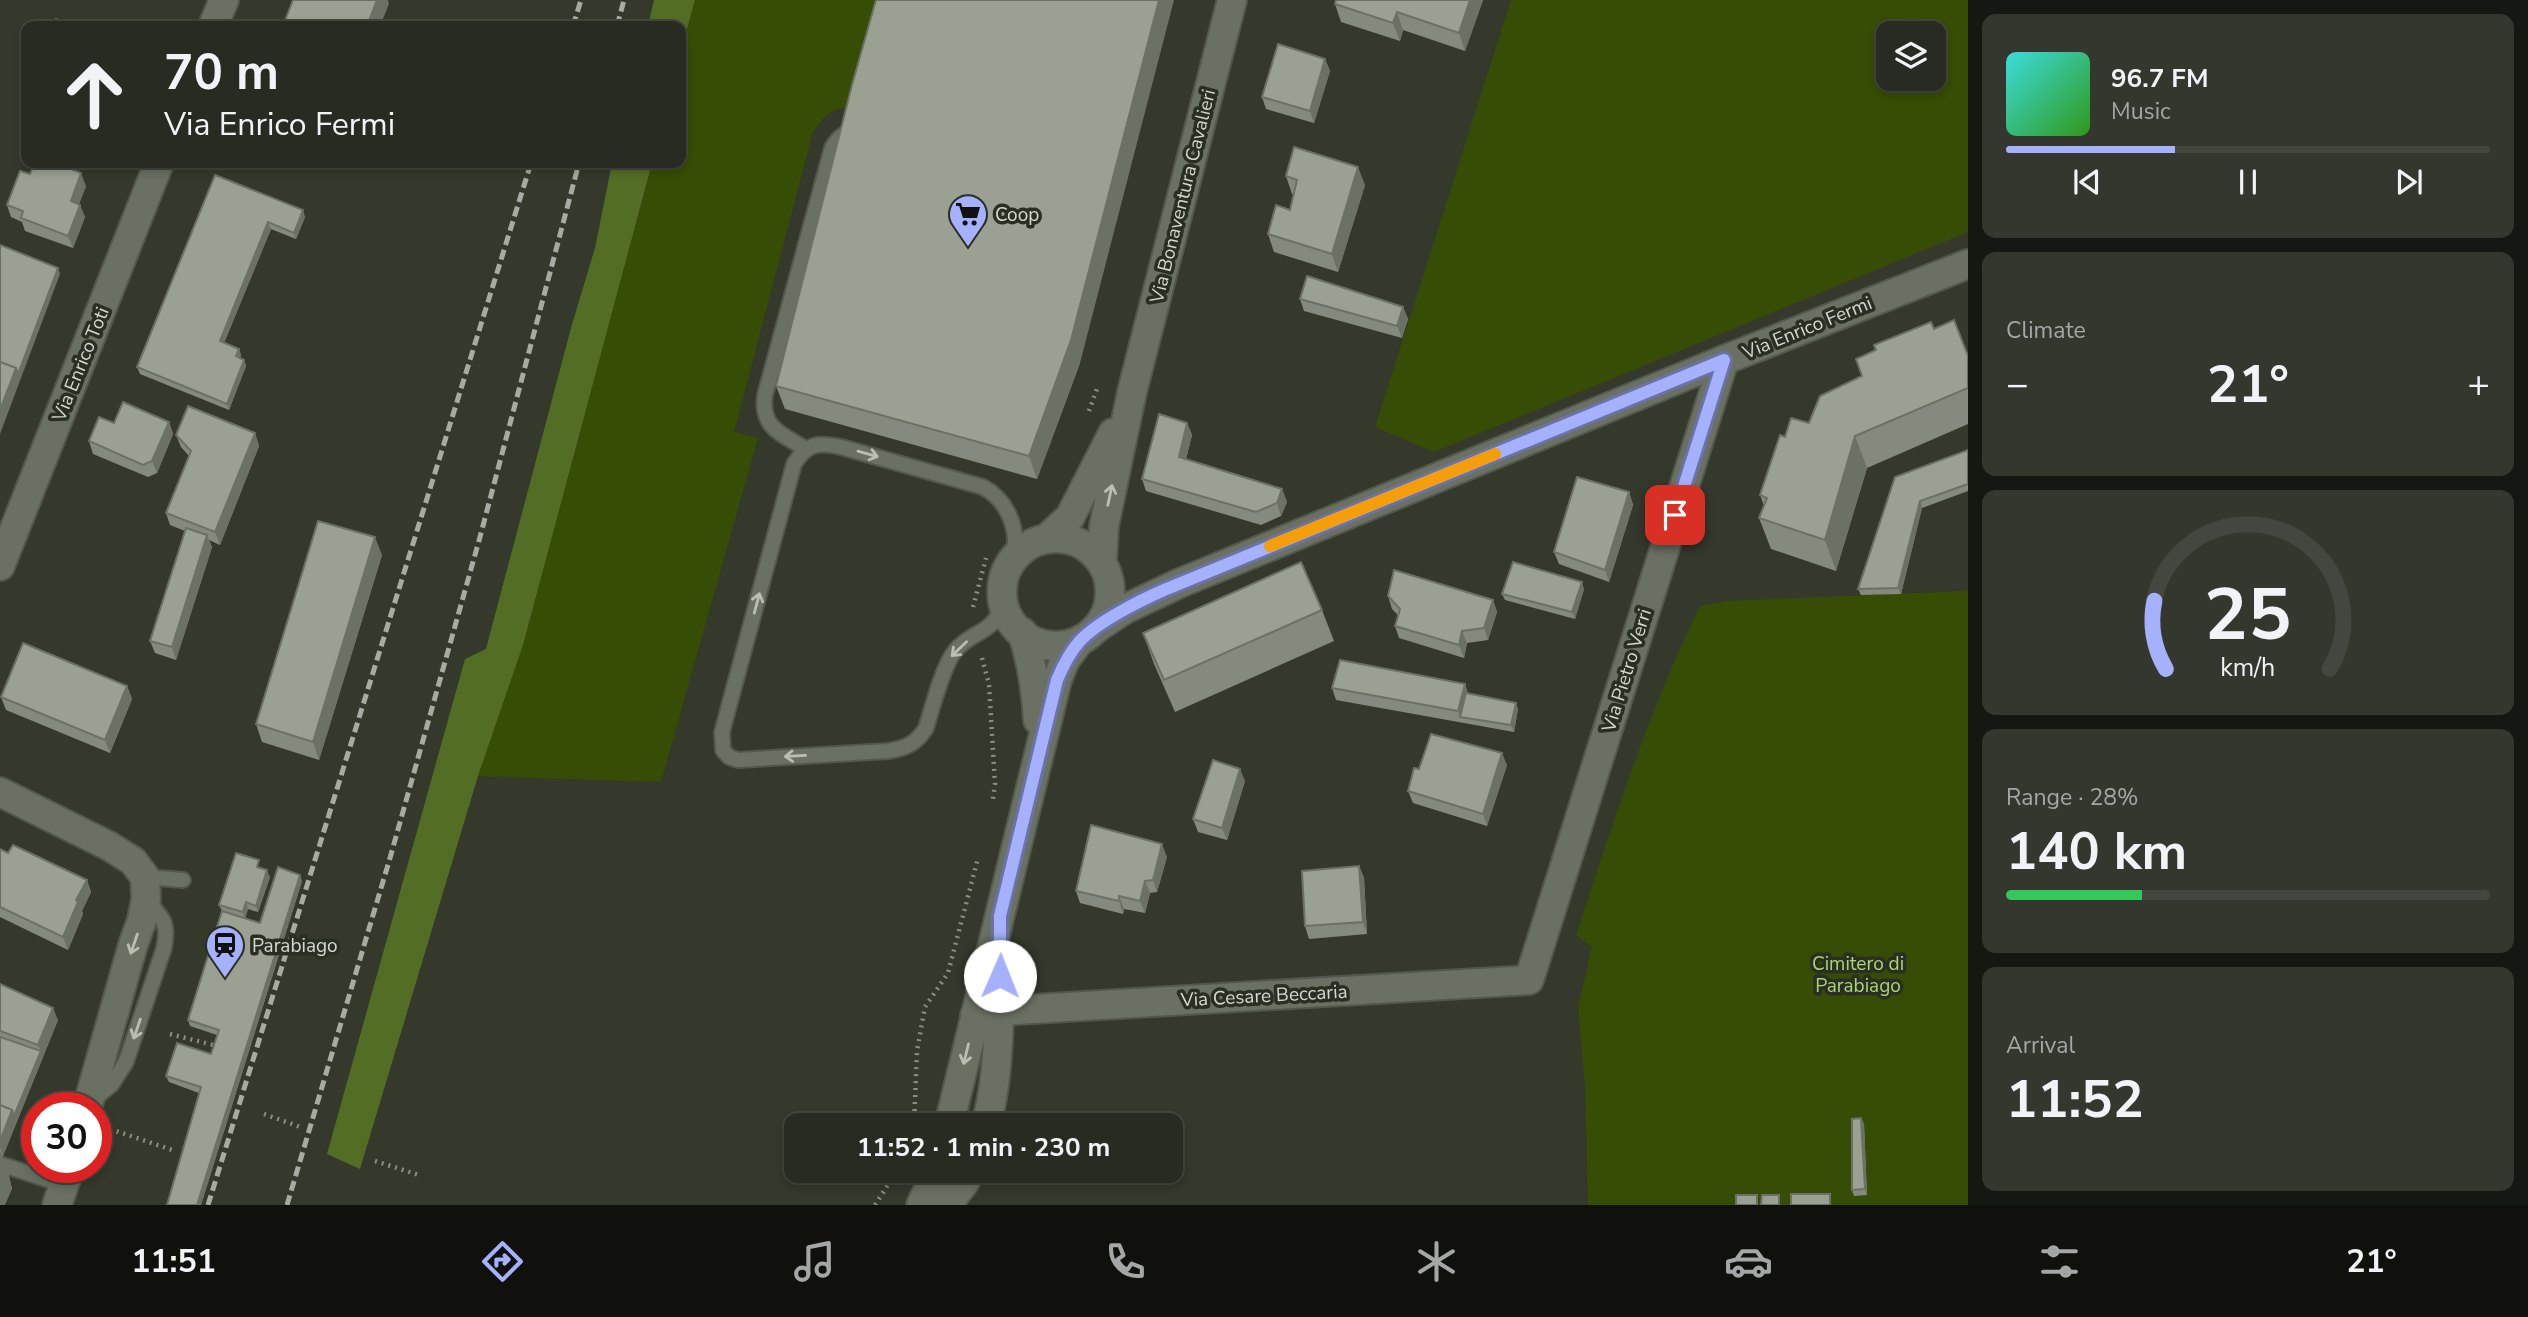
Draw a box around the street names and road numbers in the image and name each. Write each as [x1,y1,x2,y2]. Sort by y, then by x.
street label: Via Bonaventura Cavalieri [1144,87,1222,307]
street label: Via Enrico Fermi [1738,290,1876,366]
street label: Via Enrico Toti [46,303,116,426]
street label: Via Pietro Verri [1596,605,1658,736]
street label: Via Cesare Beccaria [1179,979,1348,1013]

